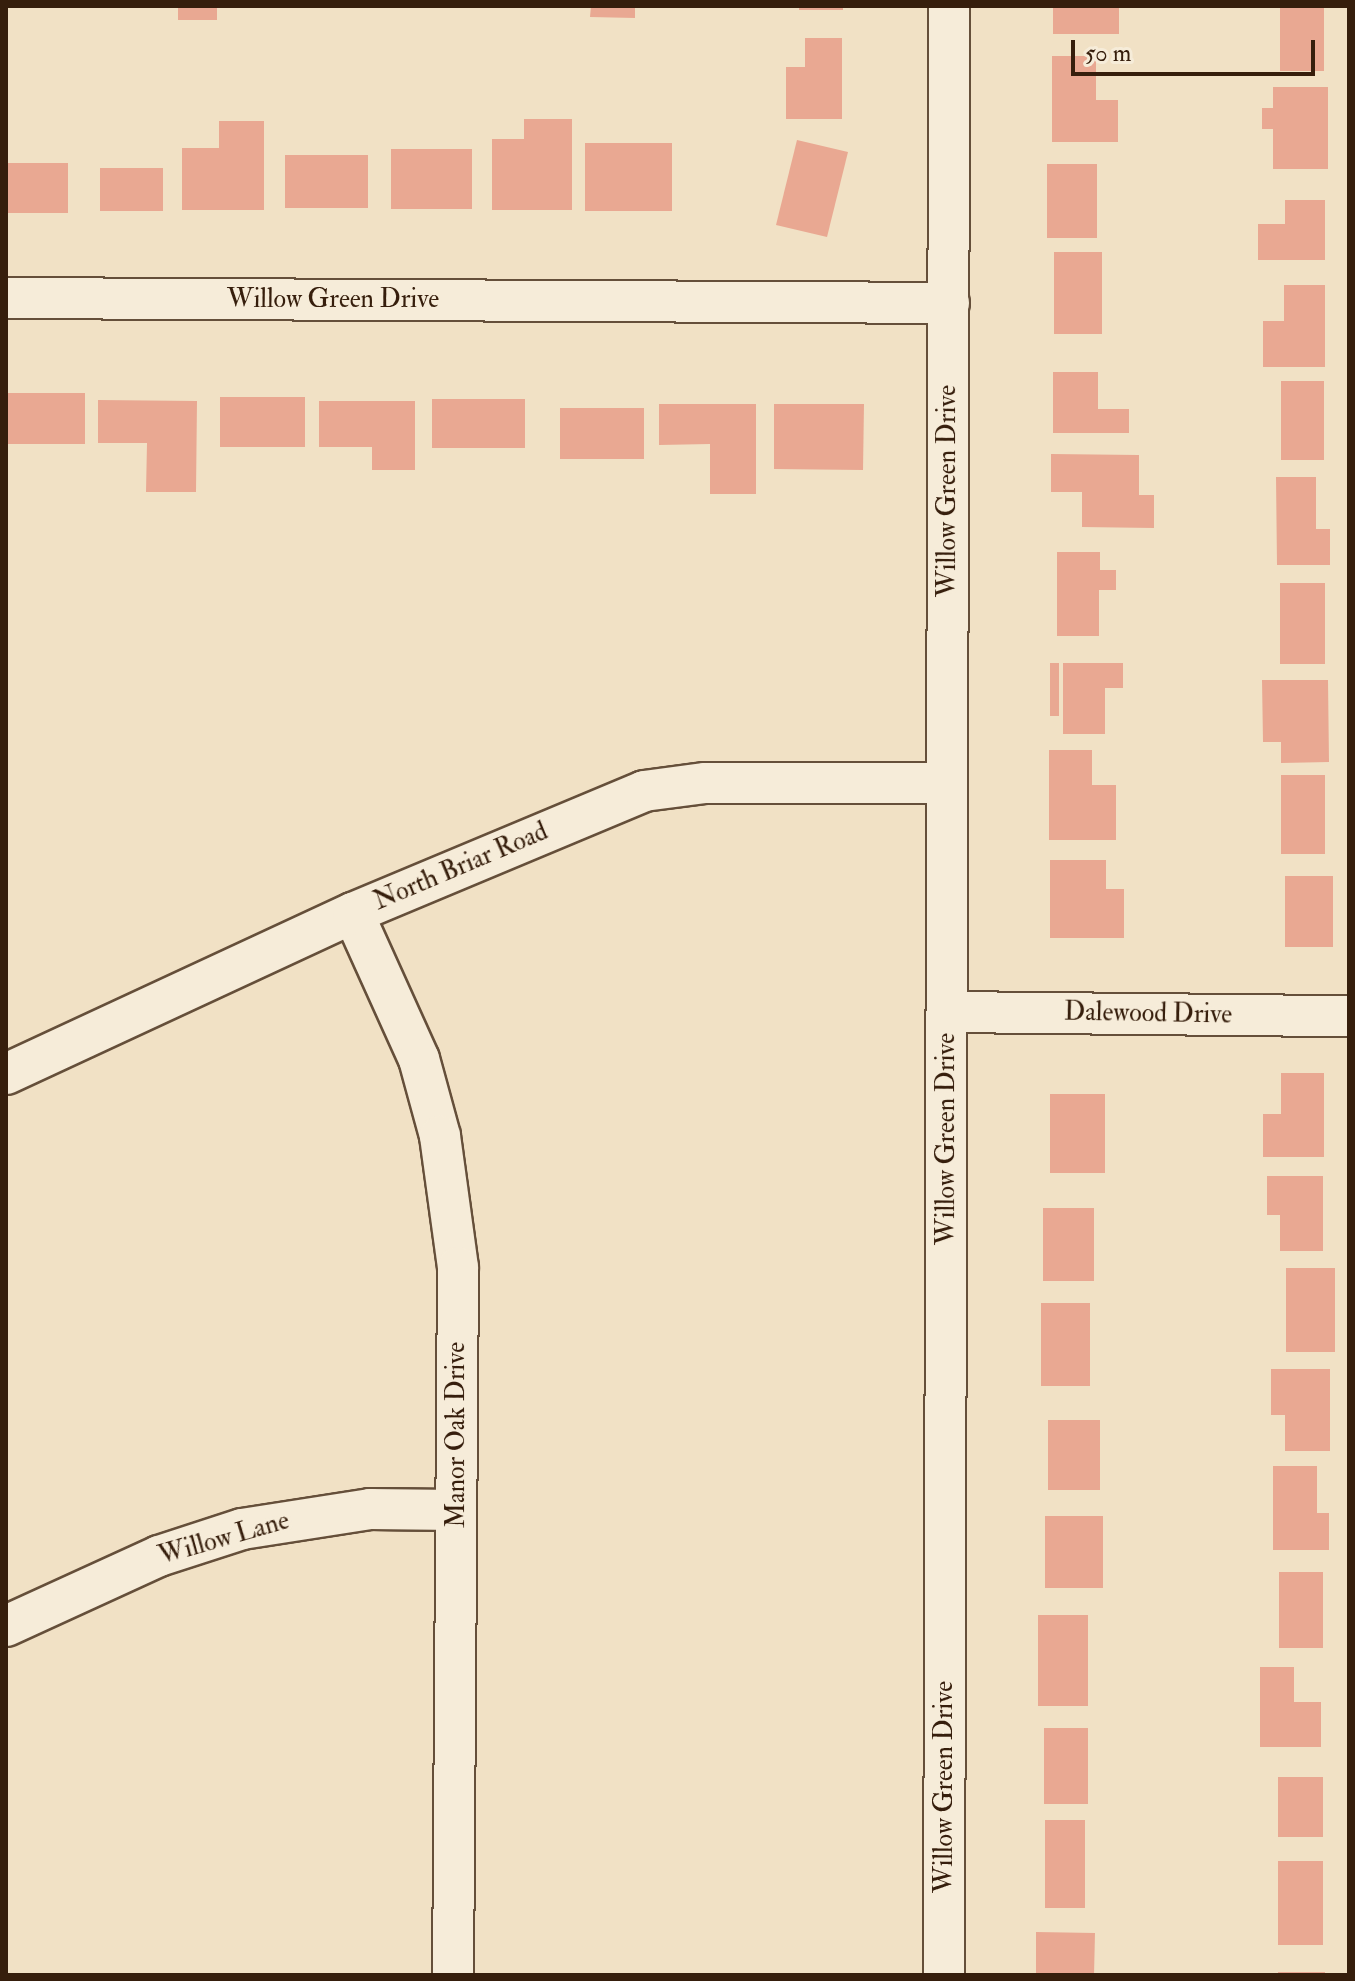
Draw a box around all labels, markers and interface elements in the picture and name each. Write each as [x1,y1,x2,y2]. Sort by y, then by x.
scale bar [1075,24,1319,74]
text: 50 m [1085,38,1131,69]
street label: Willow Green Drive [227,284,439,316]
street label: Willow Green Drive [932,385,964,597]
street label: North Briar Road [369,816,553,918]
street label: Dalewood Drive [1064,997,1232,1031]
street label: Willow Green Drive [931,1033,963,1245]
street label: Manor Oak Drive [441,1342,473,1528]
street label: Willow Lane [155,1506,293,1572]
street label: Willow Green Drive [929,1681,961,1893]

